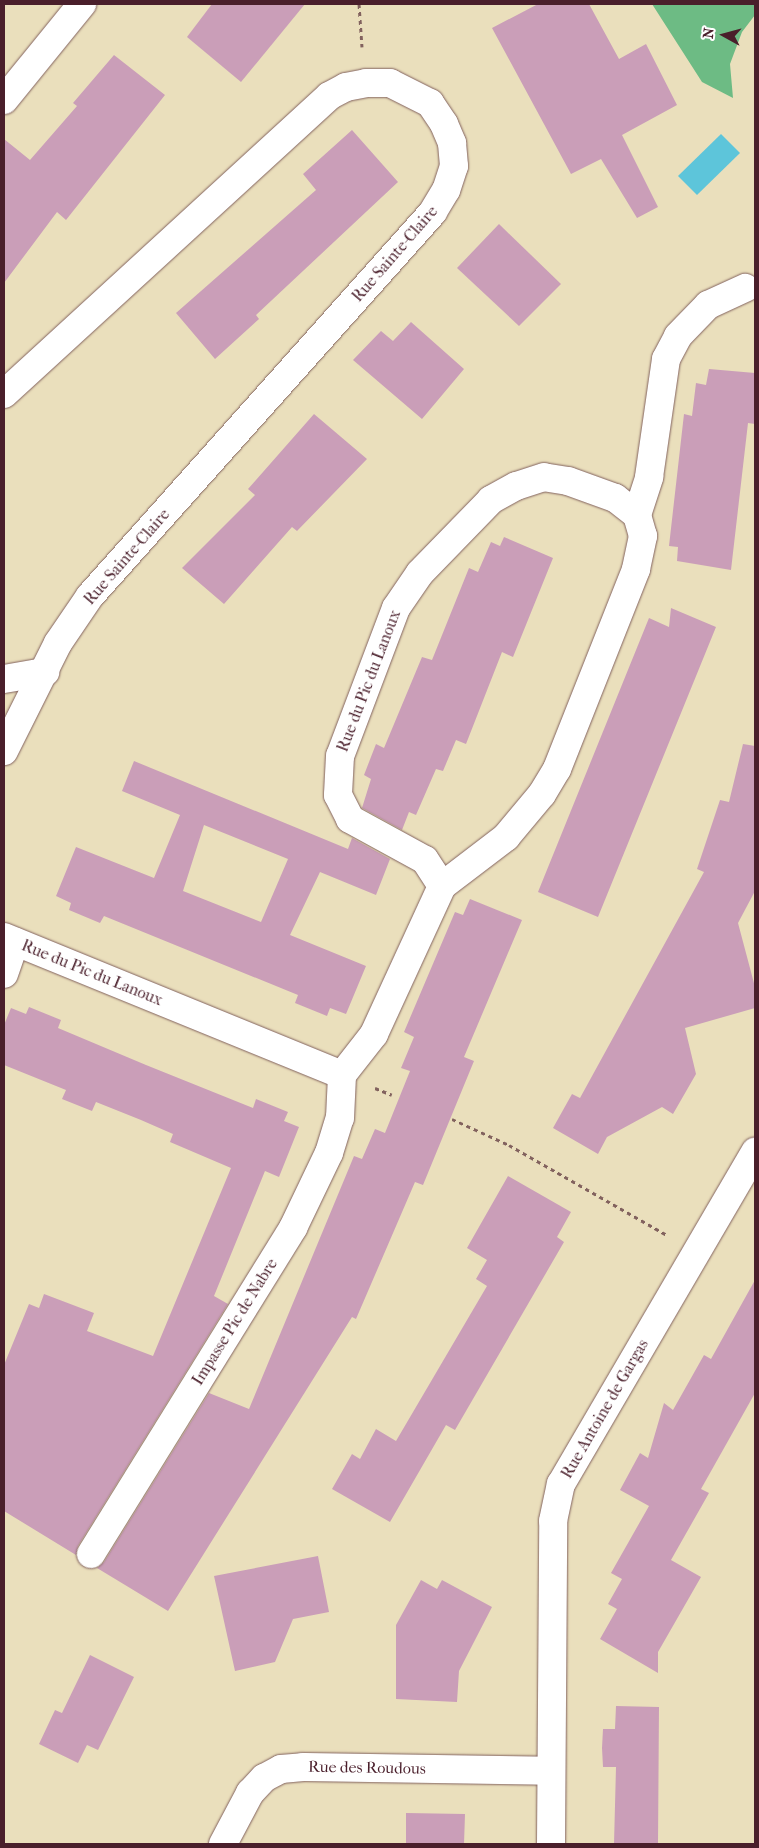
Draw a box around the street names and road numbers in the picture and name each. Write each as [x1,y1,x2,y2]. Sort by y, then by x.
street label: Rue Sainte-Claire [348,202,442,306]
street label: Rue Sainte-Claire [80,505,174,609]
street label: Rue du Pic du Lanoux [333,607,405,755]
street label: Rue du Pic du Lanoux [19,936,165,1010]
street label: Impasse Pic de Nabre [188,1255,282,1389]
street label: Rue Antoine de Gargas [557,1336,653,1482]
street label: Rue des Roudous [308,1757,426,1779]

